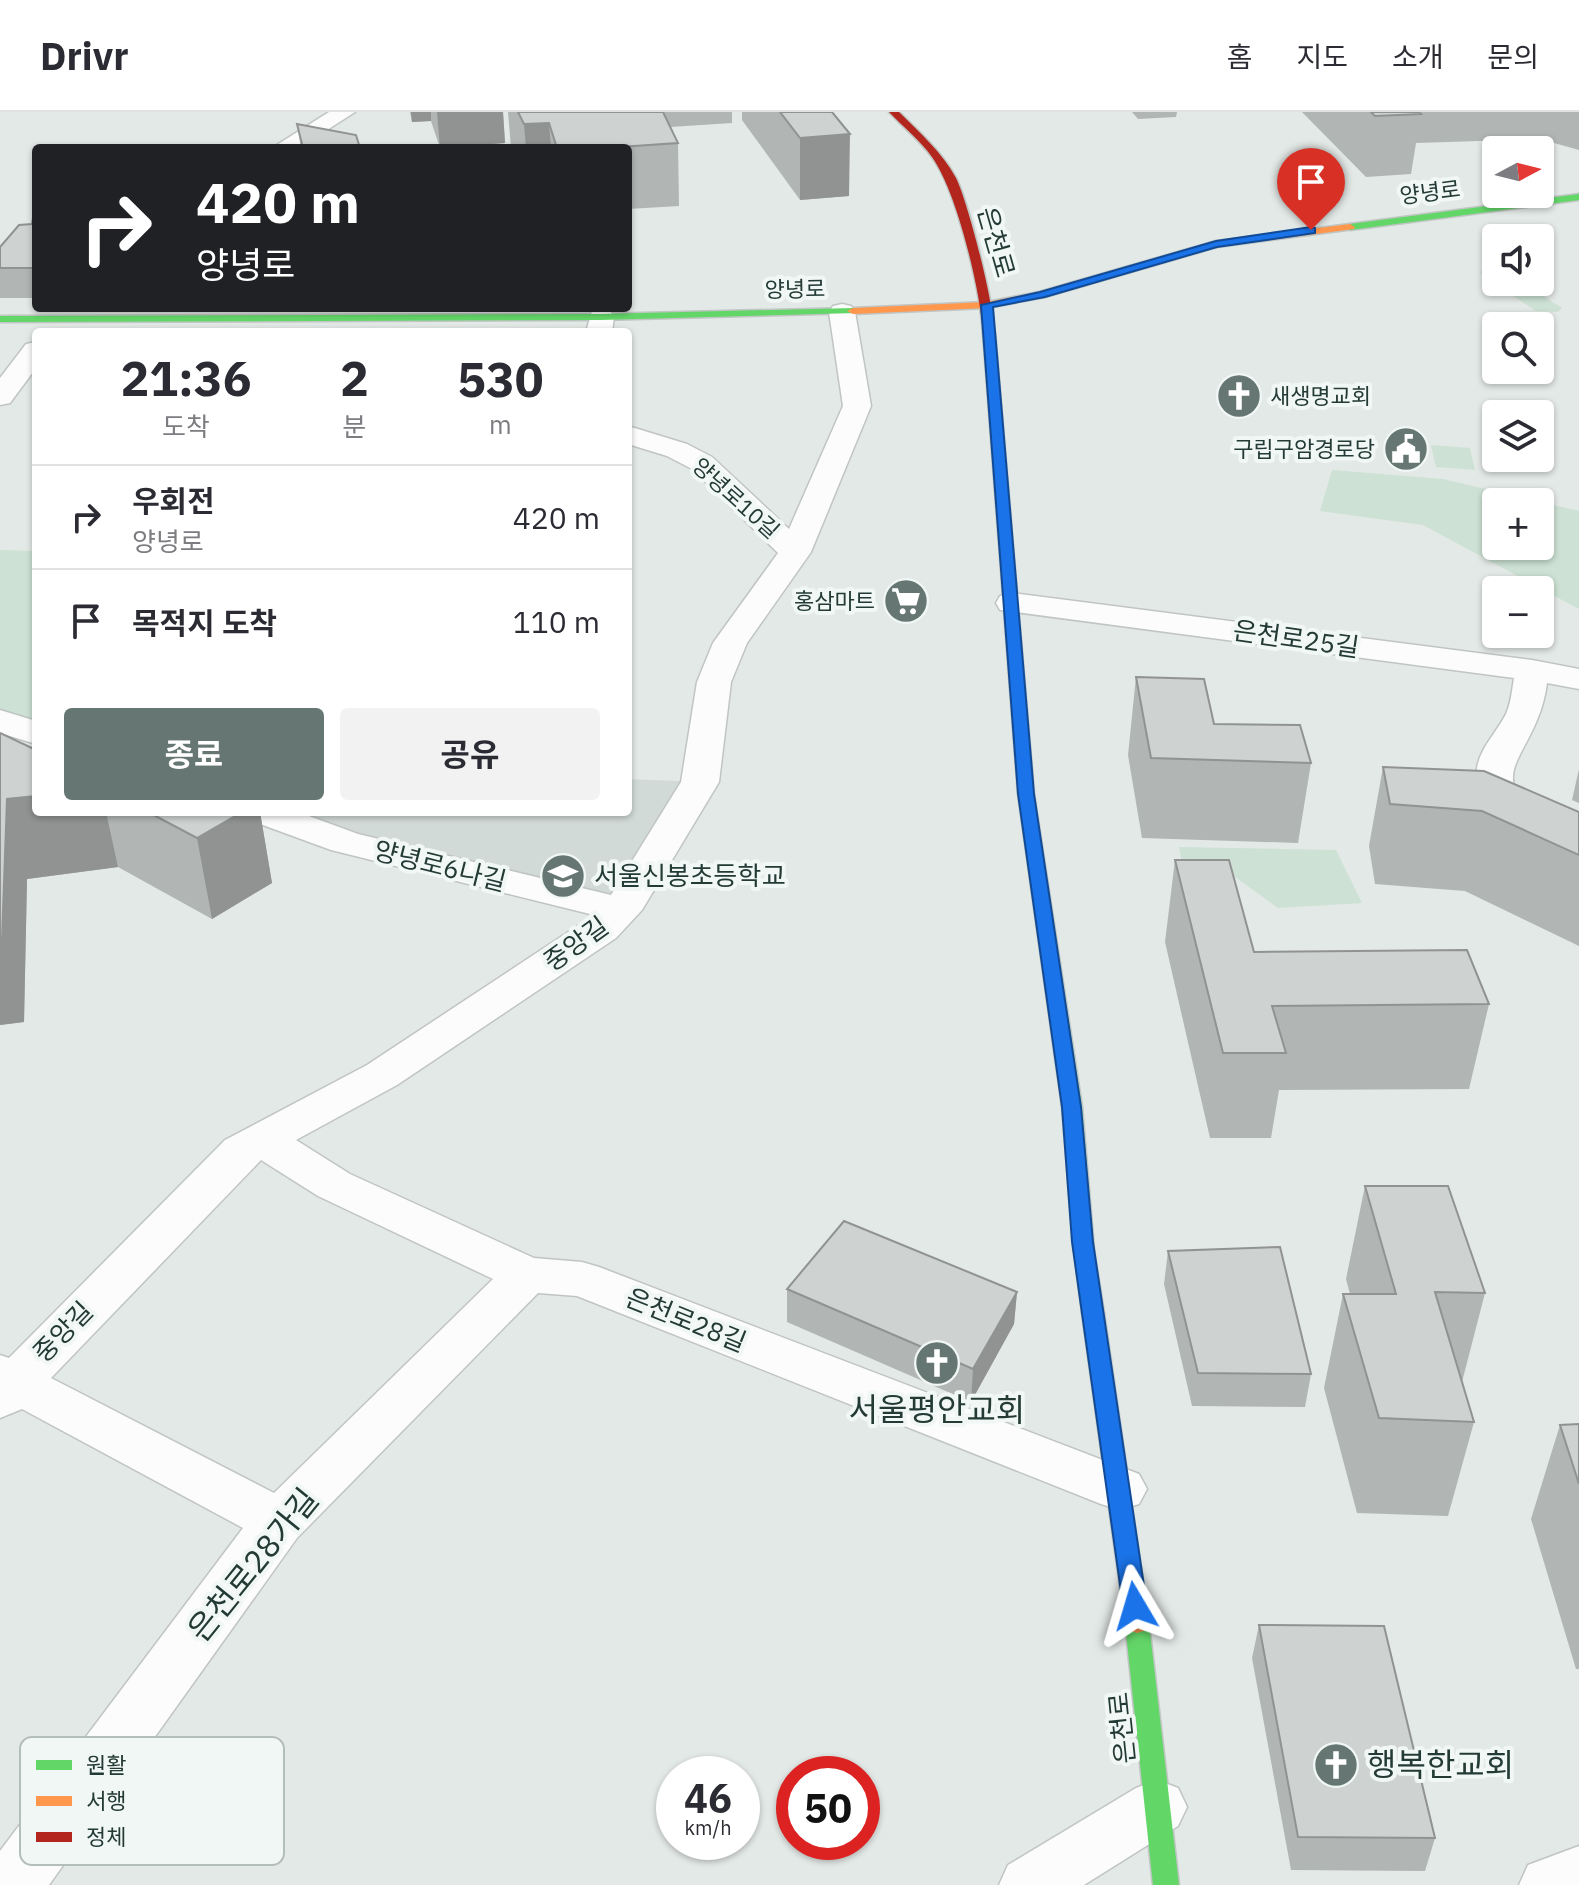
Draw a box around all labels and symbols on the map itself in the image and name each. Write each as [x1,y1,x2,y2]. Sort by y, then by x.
north arrow [1482,136,1554,208]
pin [1277,148,1345,230]
street label: 양녕로 [1398,173,1462,210]
street label: 은천로 [971,203,1023,281]
street label: 양녕로 [764,273,826,304]
church icon: 새생명교회 [1215,372,1263,420]
place label: 새생명교회 [1270,381,1371,410]
public building icon: 구립구암경로당 [1382,425,1430,473]
place label: 구립구암경로당 [1233,434,1375,463]
street label: 양녕로10길 [687,451,786,544]
supermarket icon: 홍삼마트 [882,577,930,625]
place label: 홍삼마트 [794,586,875,615]
street label: 은천로25길 [1231,612,1361,664]
street label: 양녕로6나길 [371,832,510,898]
school or university icon: 서울신봉초등학교 [539,852,587,900]
place label: 서울신봉초등학교 [594,858,785,892]
street label: 중앙길 [536,908,614,978]
street label: 은천로28길 [621,1280,752,1359]
street label: 중앙길 [25,1294,99,1369]
church icon: 서울평안교회 [913,1339,961,1387]
place label: 서울평안교회 [849,1388,1025,1430]
street label: 은천로28가길 [177,1479,327,1650]
position arrow [1093,1564,1177,1648]
street label: 은천로 [1100,1691,1142,1766]
legend [20,1737,284,1865]
church icon: 행복한교회 [1312,1741,1360,1789]
place label: 행복한교회 [1367,1743,1514,1785]
text: 원활 [86,1750,126,1779]
speed limit sign: 50 [776,1756,880,1860]
text: 서행 [86,1786,126,1815]
text: 정체 [86,1822,126,1851]

